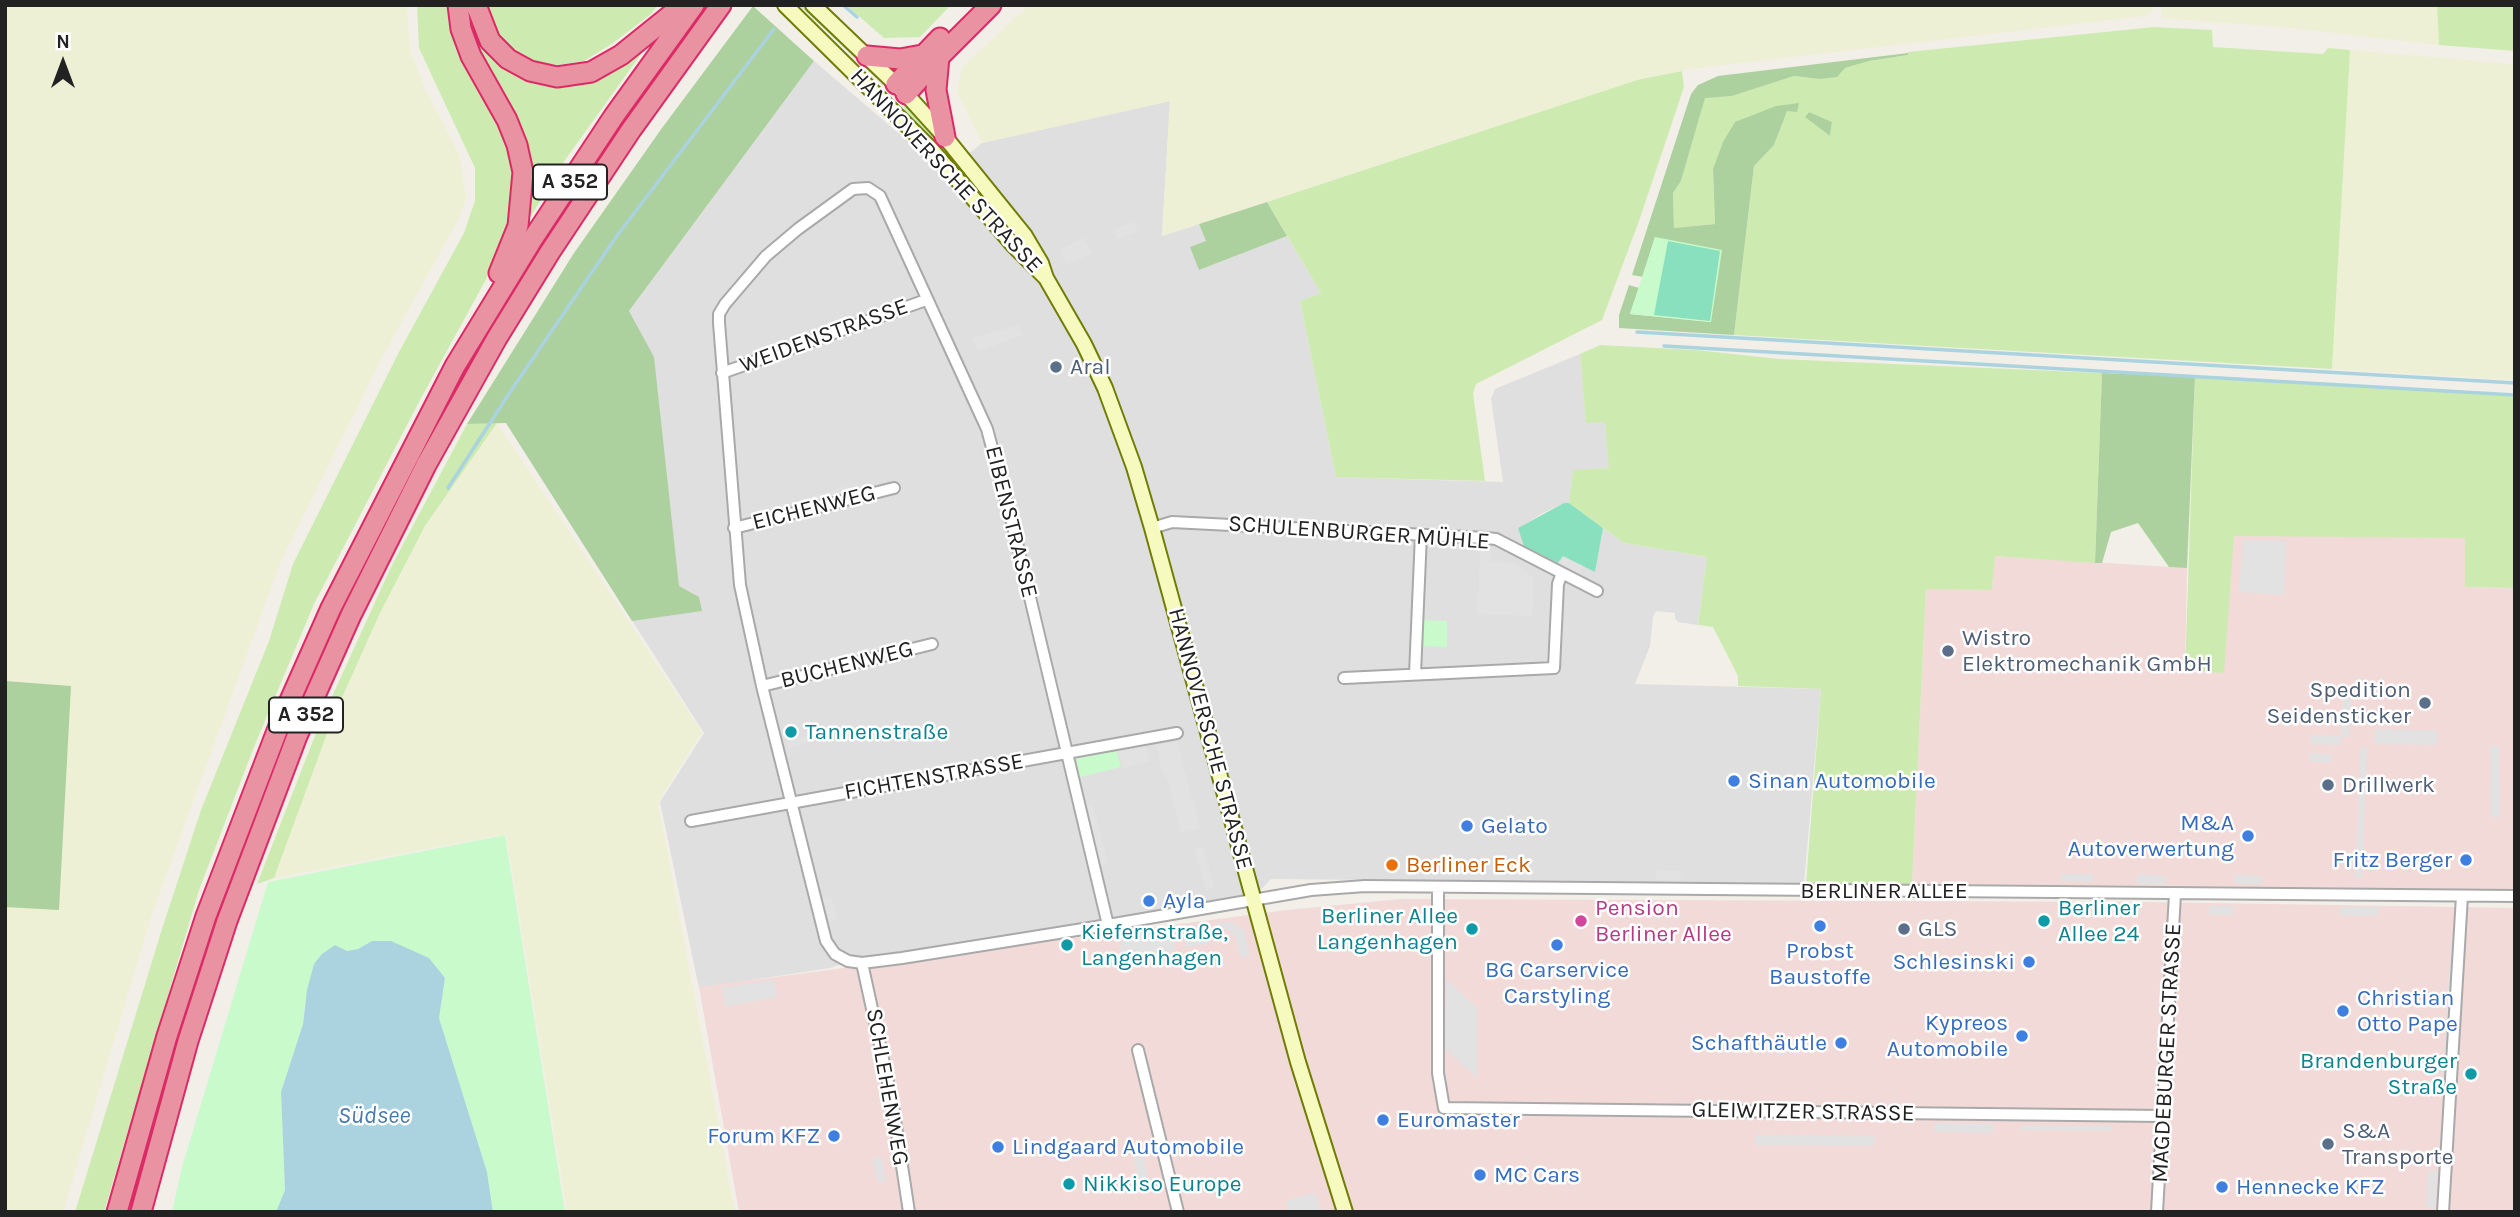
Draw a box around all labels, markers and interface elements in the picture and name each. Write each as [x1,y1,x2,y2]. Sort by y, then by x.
north arrow [28,28,98,98]
text: N [56,31,70,53]
street label: HANNOVERSCHE STRASSE [844,63,1048,279]
road number: A 352 [533,164,607,200]
street label: WEIDENSTRASSE [736,293,912,379]
place label: Aral [1070,353,1111,381]
marker: Aral [1048,359,1064,375]
street label: EIBENSTRASSE [979,443,1043,601]
street label: EICHENWEG [750,479,878,537]
street label: SCHULENBURGER MÜHLE [1227,510,1491,556]
street label: HANNOVERSCHE STRASSE [1162,605,1258,873]
place label: Wistro Elektromechanik GmbH [1962,624,2212,678]
street label: BUCHENWEG [778,635,916,695]
marker: Wistro Elektromechanik GmbH [1940,643,1956,659]
place label: Spedition Seidensticker [2267,676,2411,730]
marker: Spedition Seidensticker [2417,695,2433,711]
road number: A 352 [269,698,343,732]
place label: Tannenstraße [805,718,948,746]
marker: Tannenstraße [783,724,799,740]
street label: FICHTENSTRASSE [842,748,1026,806]
place label: Sinan Automobile [1748,767,1936,795]
place label: Drillwerk [2342,771,2435,799]
marker: Sinan Automobile [1726,773,1742,789]
marker: Drillwerk [2320,777,2336,793]
place label: M&A Autoverwertung [2068,809,2234,863]
place label: Gelato [1481,812,1548,840]
marker: Gelato [1459,818,1475,834]
marker: M&A Autoverwertung [2240,828,2256,844]
place label: Fritz Berger [2333,846,2452,874]
place label: Berliner Eck [1406,851,1531,879]
marker: Fritz Berger [2458,852,2474,868]
marker: Berliner Eck [1384,857,1400,873]
street label: BERLINER ALLEE [1800,877,1968,905]
place label: Ayla [1163,887,1205,915]
marker: Ayla [1141,893,1157,909]
place label: Pension Berliner Allee [1595,894,1732,948]
place label: Berliner Allee 24 [2058,894,2140,948]
place label: Berliner Allee Langenhagen [1317,902,1458,956]
marker: Pension Berliner Allee [1573,913,1589,929]
marker: Berliner Allee 24 [2036,913,2052,929]
place label: GLS [1918,915,1957,943]
place label: Kiefernstraße, Langenhagen [1081,918,1228,972]
marker: Probst Baustoffe [1812,918,1828,934]
marker: Berliner Allee Langenhagen [1464,921,1480,937]
marker: GLS [1896,921,1912,937]
street label: MAGDEBURGER STRASSE [2146,923,2188,1183]
marker: Kiefernstraße, Langenhagen [1059,937,1075,953]
marker: BG Carservice Carstyling [1549,937,1565,953]
place label: Probst Baustoffe [1769,937,1871,991]
place label: Schlesinski [1892,948,2015,976]
marker: Schlesinski [2021,954,2037,970]
place label: BG Carservice Carstyling [1485,956,1629,1010]
place label: Christian Otto Pape [2357,984,2458,1038]
marker: Christian Otto Pape [2335,1003,2351,1019]
street label: SCHLEHENWEG [860,1006,914,1168]
place label: Kypreos Automobile [1887,1009,2008,1063]
marker: Kypreos Automobile [2014,1028,2030,1044]
place label: Schafthäutle [1691,1029,1827,1057]
marker: Schafthäutle [1833,1035,1849,1051]
place label: Brandenburger Straße [2300,1047,2457,1101]
marker: Brandenburger Straße [2463,1066,2479,1082]
street label: GLEIWITZER STRASSE [1691,1096,1915,1128]
water label: Südsee [338,1102,410,1130]
place label: Euromaster [1397,1106,1520,1134]
marker: Euromaster [1375,1112,1391,1128]
place label: S&A Transporte [2342,1117,2454,1171]
place label: Forum KFZ [707,1122,820,1150]
marker: Forum KFZ [826,1128,842,1144]
place label: Lindgaard Automobile [1012,1133,1244,1161]
marker: S&A Transporte [2320,1136,2336,1152]
marker: Lindgaard Automobile [990,1139,1006,1155]
place label: MC Cars [1494,1161,1580,1189]
marker: MC Cars [1472,1167,1488,1183]
place label: Nikkiso Europe [1083,1170,1241,1198]
place label: Hennecke KFZ [2236,1173,2384,1201]
marker: Nikkiso Europe [1061,1176,1077,1192]
marker: Hennecke KFZ [2214,1179,2230,1195]

